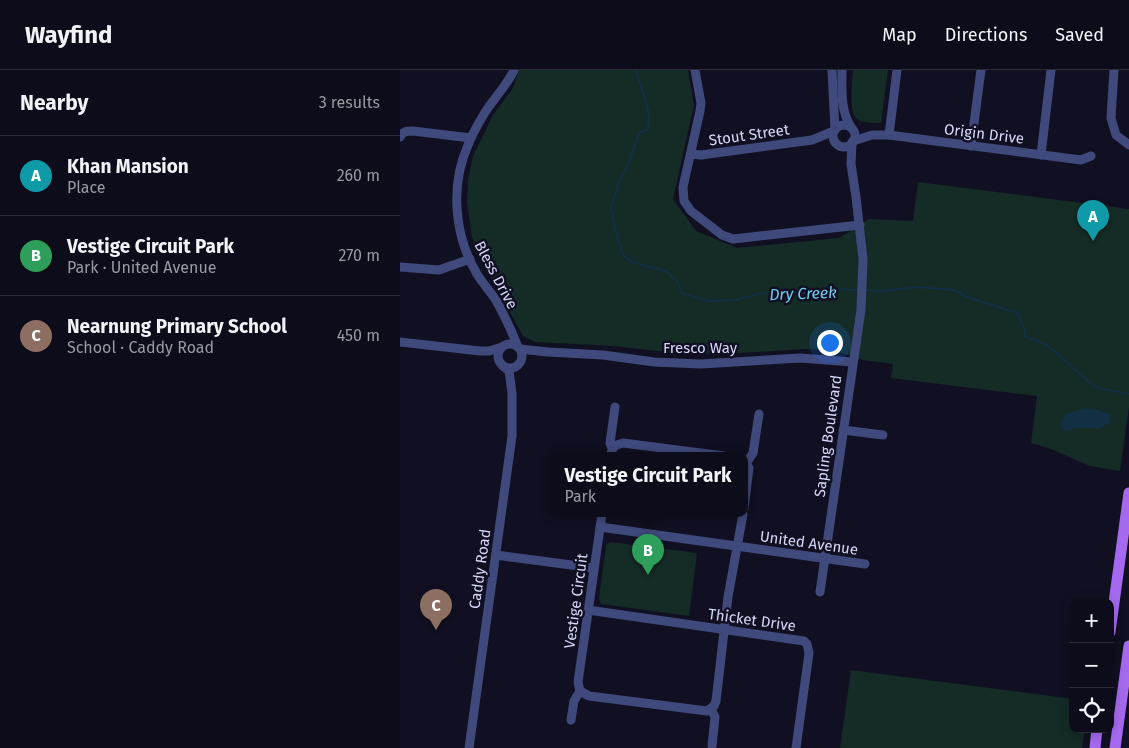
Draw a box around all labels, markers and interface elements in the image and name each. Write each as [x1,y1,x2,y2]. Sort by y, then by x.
text: Wayfind [25,21,112,49]
text: Map [882,24,917,46]
text: Directions [945,24,1027,46]
text: Saved [1055,24,1104,46]
text: Nearby [20,90,88,116]
text: 3 results [319,93,380,112]
street label: Stout Street [708,120,791,150]
street label: Origin Drive [943,120,1025,148]
text: Khan Mansion [67,155,189,178]
text: A [31,166,41,185]
text: 260 m [337,166,380,185]
text: Place [67,178,106,197]
pin: A [1077,200,1109,241]
text: Vestige Circuit Park [67,235,234,258]
street label: Bless Drive [471,238,521,312]
text: B [31,246,41,265]
text: 270 m [338,246,380,265]
text: Park · United Avenue [67,258,216,277]
water label: Dry Creek [769,283,837,304]
text: Nearnung Primary School [67,315,287,338]
text: C [31,326,41,345]
text: 450 m [337,326,380,345]
your location [817,330,843,356]
text: School · Caddy Road [67,338,214,357]
street label: Fresco Way [663,339,738,357]
street label: Sapling Boulevard [811,374,845,498]
popup [548,452,748,517]
text: Vestige Circuit Park [565,464,732,487]
text: Park [565,487,596,506]
street label: United Avenue [759,527,859,559]
street label: Caddy Road [466,528,494,610]
pin: B [632,534,664,575]
street label: Vestige Circuit [560,552,592,650]
pin: C [420,589,452,630]
map controls [1069,598,1114,733]
button: + [1069,598,1114,643]
street label: Thicket Drive [707,605,797,635]
button: − [1069,643,1114,688]
button: locate [1069,688,1114,733]

